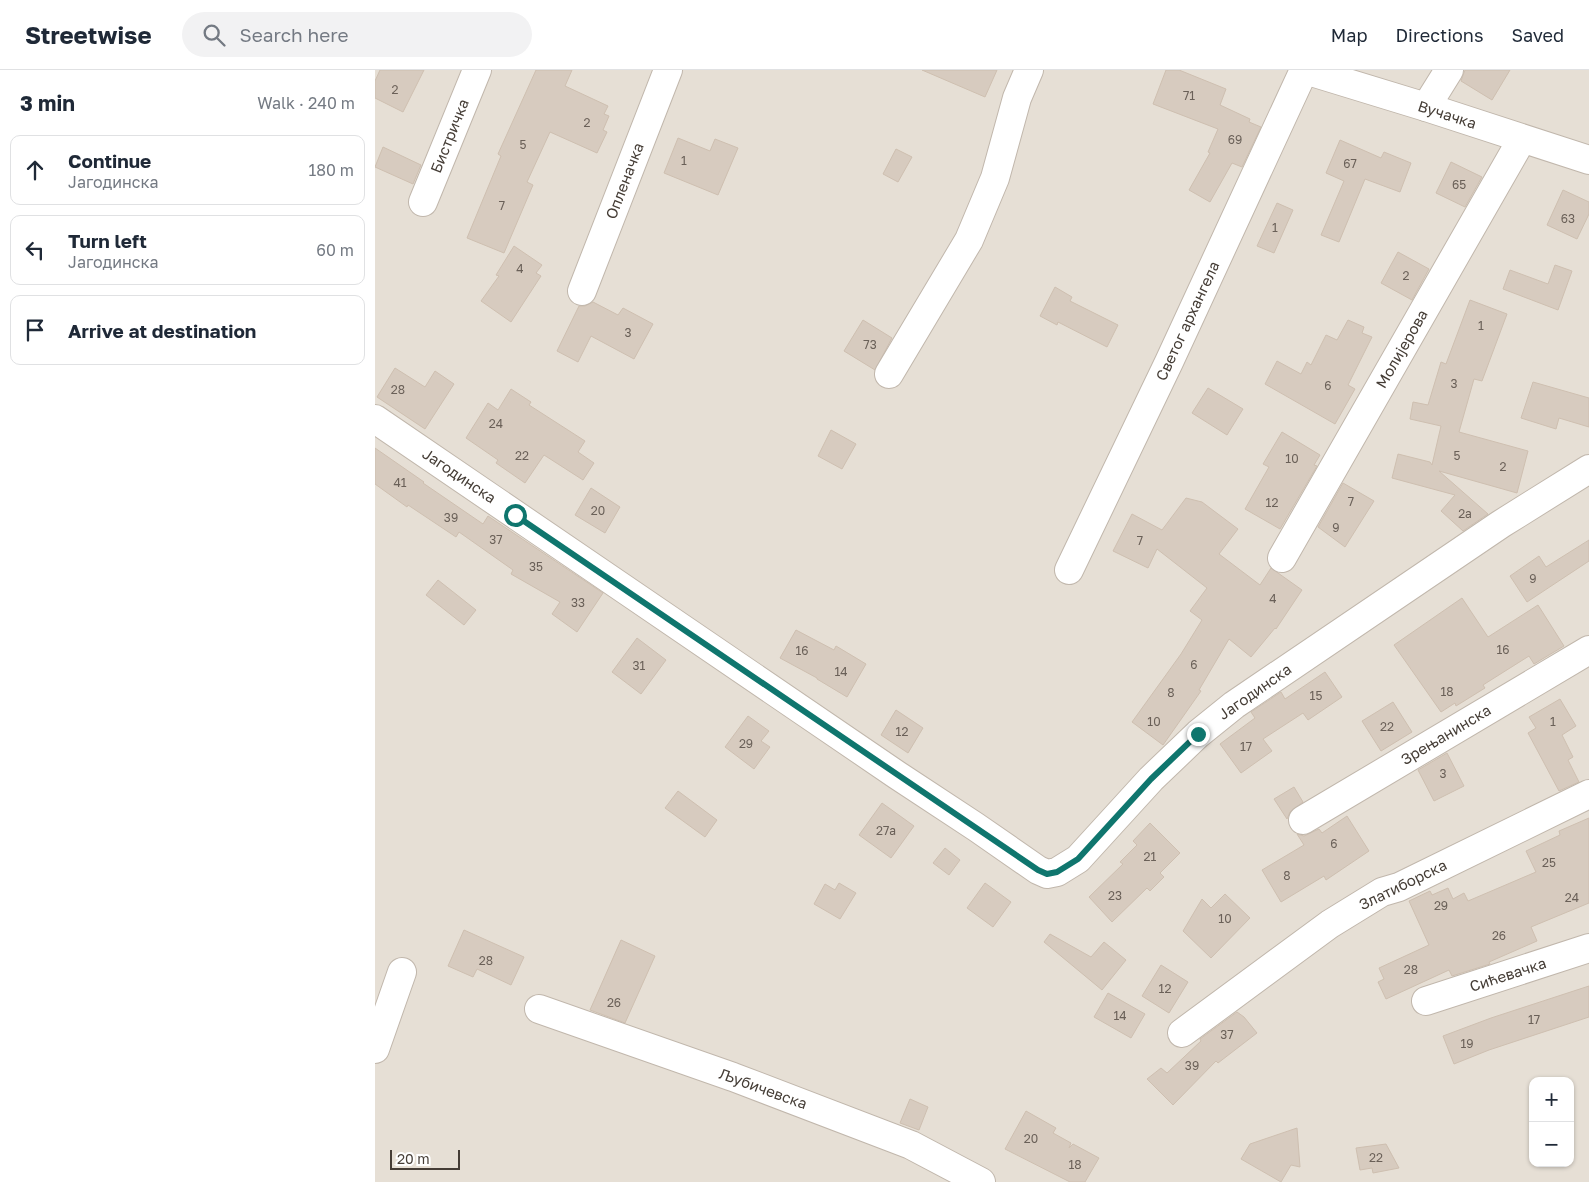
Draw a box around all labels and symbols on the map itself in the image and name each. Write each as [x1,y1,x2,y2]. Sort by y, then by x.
house number: 2 [392,82,399,97]
house number: 71 [1183,88,1195,103]
street label: Бистричка [426,96,472,175]
street label: Вучачка [1416,96,1479,132]
house number: 2 [584,115,591,130]
house number: 69 [1228,132,1242,147]
house number: 5 [520,137,527,152]
street label: Опленачка [601,140,647,221]
house number: 1 [681,153,687,168]
house number: 67 [1343,156,1357,171]
house number: 65 [1452,177,1466,192]
house number: 7 [499,198,505,213]
house number: 63 [1561,211,1575,226]
house number: 1 [1272,220,1278,235]
street label: Светог архангела [1152,258,1223,383]
house number: 4 [516,261,524,276]
house number: 2 [1403,268,1410,283]
street label: Молијерова [1371,306,1431,391]
house number: 1 [1478,318,1484,333]
house number: 3 [624,325,632,340]
house number: 73 [863,337,877,352]
house number: 3 [1450,376,1458,391]
house number: 6 [1324,378,1332,393]
house number: 28 [391,382,405,397]
house number: 24 [489,416,503,431]
street label: Јагодинска [419,444,500,506]
house number: 22 [515,448,529,463]
house number: 5 [1454,448,1461,463]
house number: 10 [1285,451,1299,466]
house number: 2 [1500,459,1507,474]
house number: 41 [393,475,407,490]
house number: 7 [1348,494,1354,509]
house number: 12 [1266,495,1278,510]
house number: 20 [591,503,605,518]
route start [504,504,527,527]
house number: 2a [1458,506,1472,521]
house number: 39 [444,510,458,525]
house number: 9 [1332,520,1340,535]
house number: 37 [489,532,503,547]
house number: 7 [1137,533,1143,548]
house number: 35 [529,559,543,574]
house number: 9 [1529,571,1537,586]
house number: 4 [1269,591,1277,606]
house number: 33 [571,595,585,610]
house number: 16 [1496,642,1510,657]
house number: 16 [795,643,809,658]
house number: 6 [1190,657,1198,672]
house number: 31 [633,658,646,673]
street label: Јагодинска [1214,659,1294,723]
house number: 14 [834,664,848,679]
house number: 18 [1440,684,1454,699]
house number: 8 [1167,685,1175,700]
house number: 15 [1310,688,1322,703]
street label: Зрењанинска [1397,700,1494,768]
house number: 10 [1147,714,1161,729]
house number: 1 [1550,714,1556,729]
house number: 22 [1380,719,1394,734]
route end [1187,723,1210,746]
house number: 12 [896,724,908,739]
house number: 29 [739,736,753,751]
house number: 17 [1240,739,1252,754]
house number: 3 [1439,766,1447,781]
house number: 27a [876,823,896,838]
house number: 6 [1330,836,1338,851]
house number: 21 [1144,849,1157,864]
street label: Златиборска [1356,855,1449,913]
house number: 25 [1542,855,1556,870]
house number: 8 [1283,868,1291,883]
house number: 23 [1108,888,1122,903]
house number: 24 [1565,890,1579,905]
house number: 29 [1434,898,1448,913]
house number: 10 [1218,911,1232,926]
house number: 26 [1492,928,1506,943]
house number: 28 [479,953,493,968]
street label: Сићевачка [1467,953,1548,995]
house number: 28 [1404,962,1418,977]
house number: 12 [1159,981,1171,996]
house number: 26 [607,995,621,1010]
house number: 14 [1113,1008,1127,1023]
house number: 17 [1528,1012,1540,1027]
house number: 37 [1220,1027,1234,1042]
house number: 19 [1460,1036,1474,1051]
house number: 39 [1185,1058,1199,1073]
street label: Љубичевска [717,1064,810,1112]
house number: 20 [1024,1131,1038,1146]
scale bar [390,1147,460,1170]
house number: 22 [1369,1150,1383,1165]
house number: 18 [1068,1157,1082,1172]

